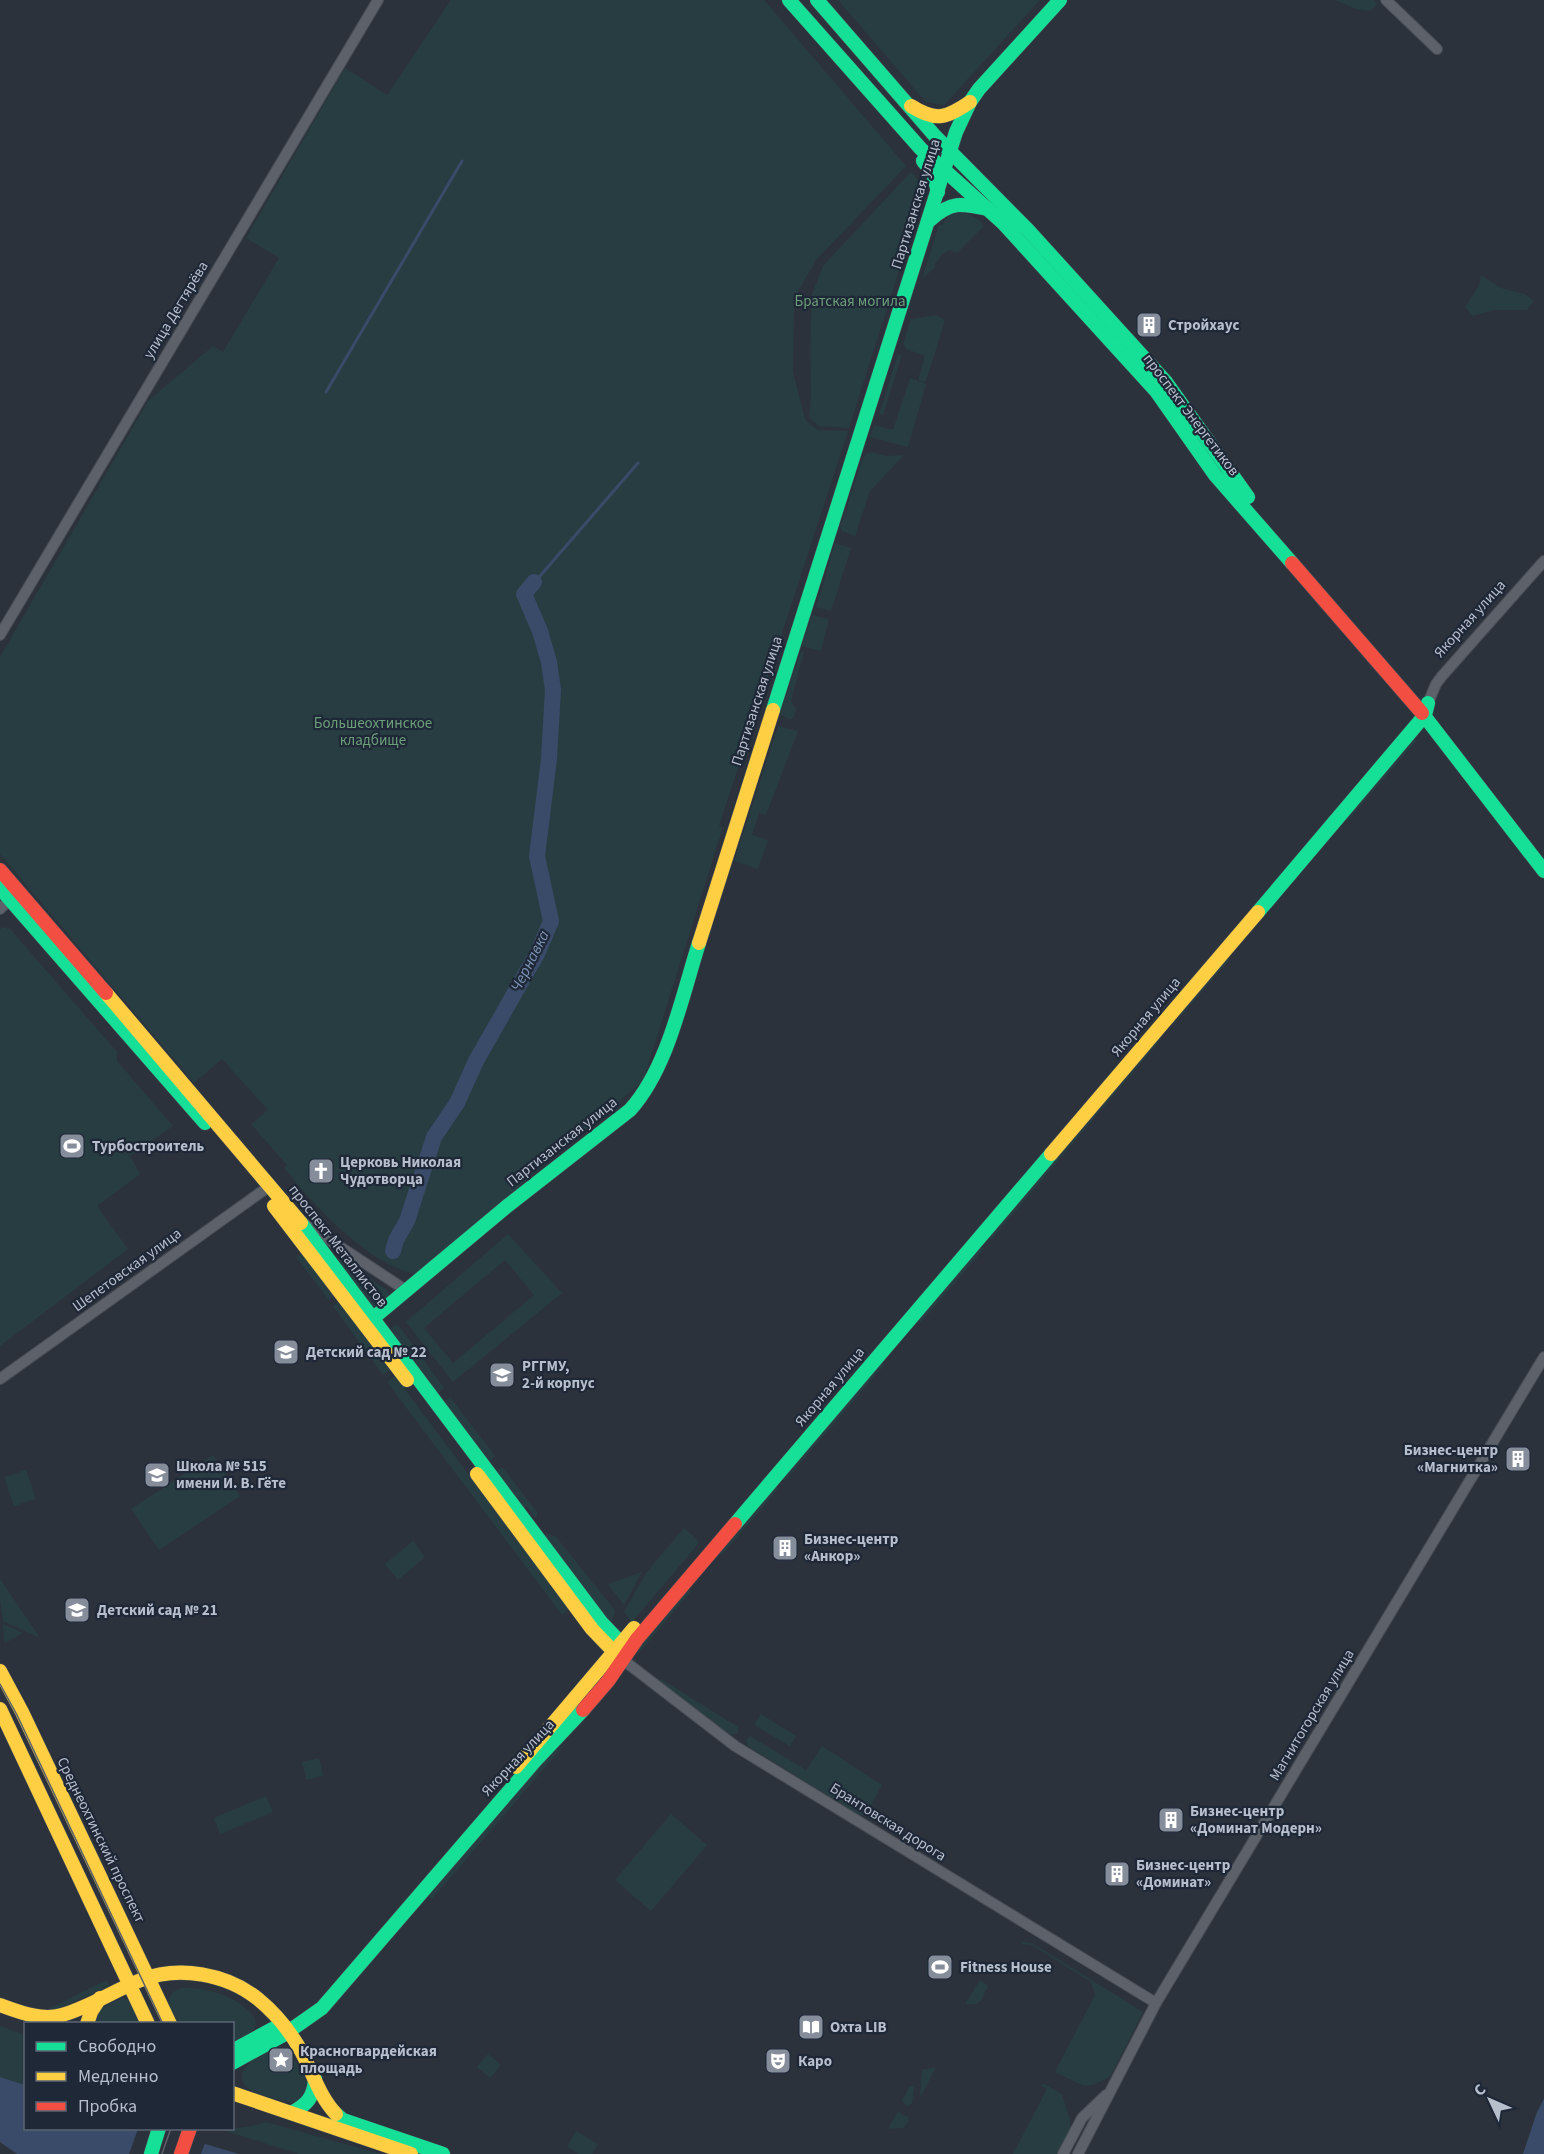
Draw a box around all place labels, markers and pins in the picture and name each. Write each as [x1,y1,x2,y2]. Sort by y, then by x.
building icon: Стройхаус [1134,310,1164,340]
place label: Стройхаус [1168,315,1239,336]
sports icon: Турбостроитель [57,1131,87,1161]
place label: Турбостроитель [92,1136,205,1157]
place label: Церковь Николая Чудотворца [340,1152,461,1190]
church icon: Церковь Николая Чудотворца [306,1156,336,1186]
school or university icon: Детский сад № 22 [271,1337,301,1367]
place label: Детский сад № 22 [306,1342,427,1363]
place label: РГГМУ, 2-й корпус [522,1356,595,1394]
school or university icon: РГГМУ, 2-й корпус [487,1360,517,1390]
place label: Бизнес-центр «Магнитка» [1404,1440,1498,1478]
building icon: Бизнес-центр «Магнитка» [1503,1444,1533,1474]
place label: Школа № 515 имени И. В. Гёте [176,1456,286,1494]
school or university icon: Школа № 515 имени И. В. Гёте [142,1460,172,1490]
place label: Бизнес-центр «Анкор» [804,1529,899,1567]
building icon: Бизнес-центр «Анкор» [770,1533,800,1563]
school or university icon: Детский сад № 21 [62,1595,92,1625]
place label: Детский сад № 21 [97,1600,218,1621]
place label: Бизнес-центр «Доминат Модерн» [1190,1801,1322,1839]
building icon: Бизнес-центр «Доминат Модерн» [1156,1805,1186,1835]
place label: Бизнес-центр «Доминат» [1136,1855,1231,1893]
building icon: Бизнес-центр «Доминат» [1102,1859,1132,1889]
sports icon: Fitness House [925,1952,955,1982]
place label: Fitness House [960,1957,1052,1978]
library icon: Охта LIB [796,2012,826,2042]
place label: Охта LIB [830,2017,887,2038]
place label: Красногвардейская площадь [300,2041,437,2079]
place icon: Красногвардейская площадь [266,2045,296,2075]
theatre icon: Каро [763,2046,793,2076]
place label: Каро [798,2051,832,2072]

